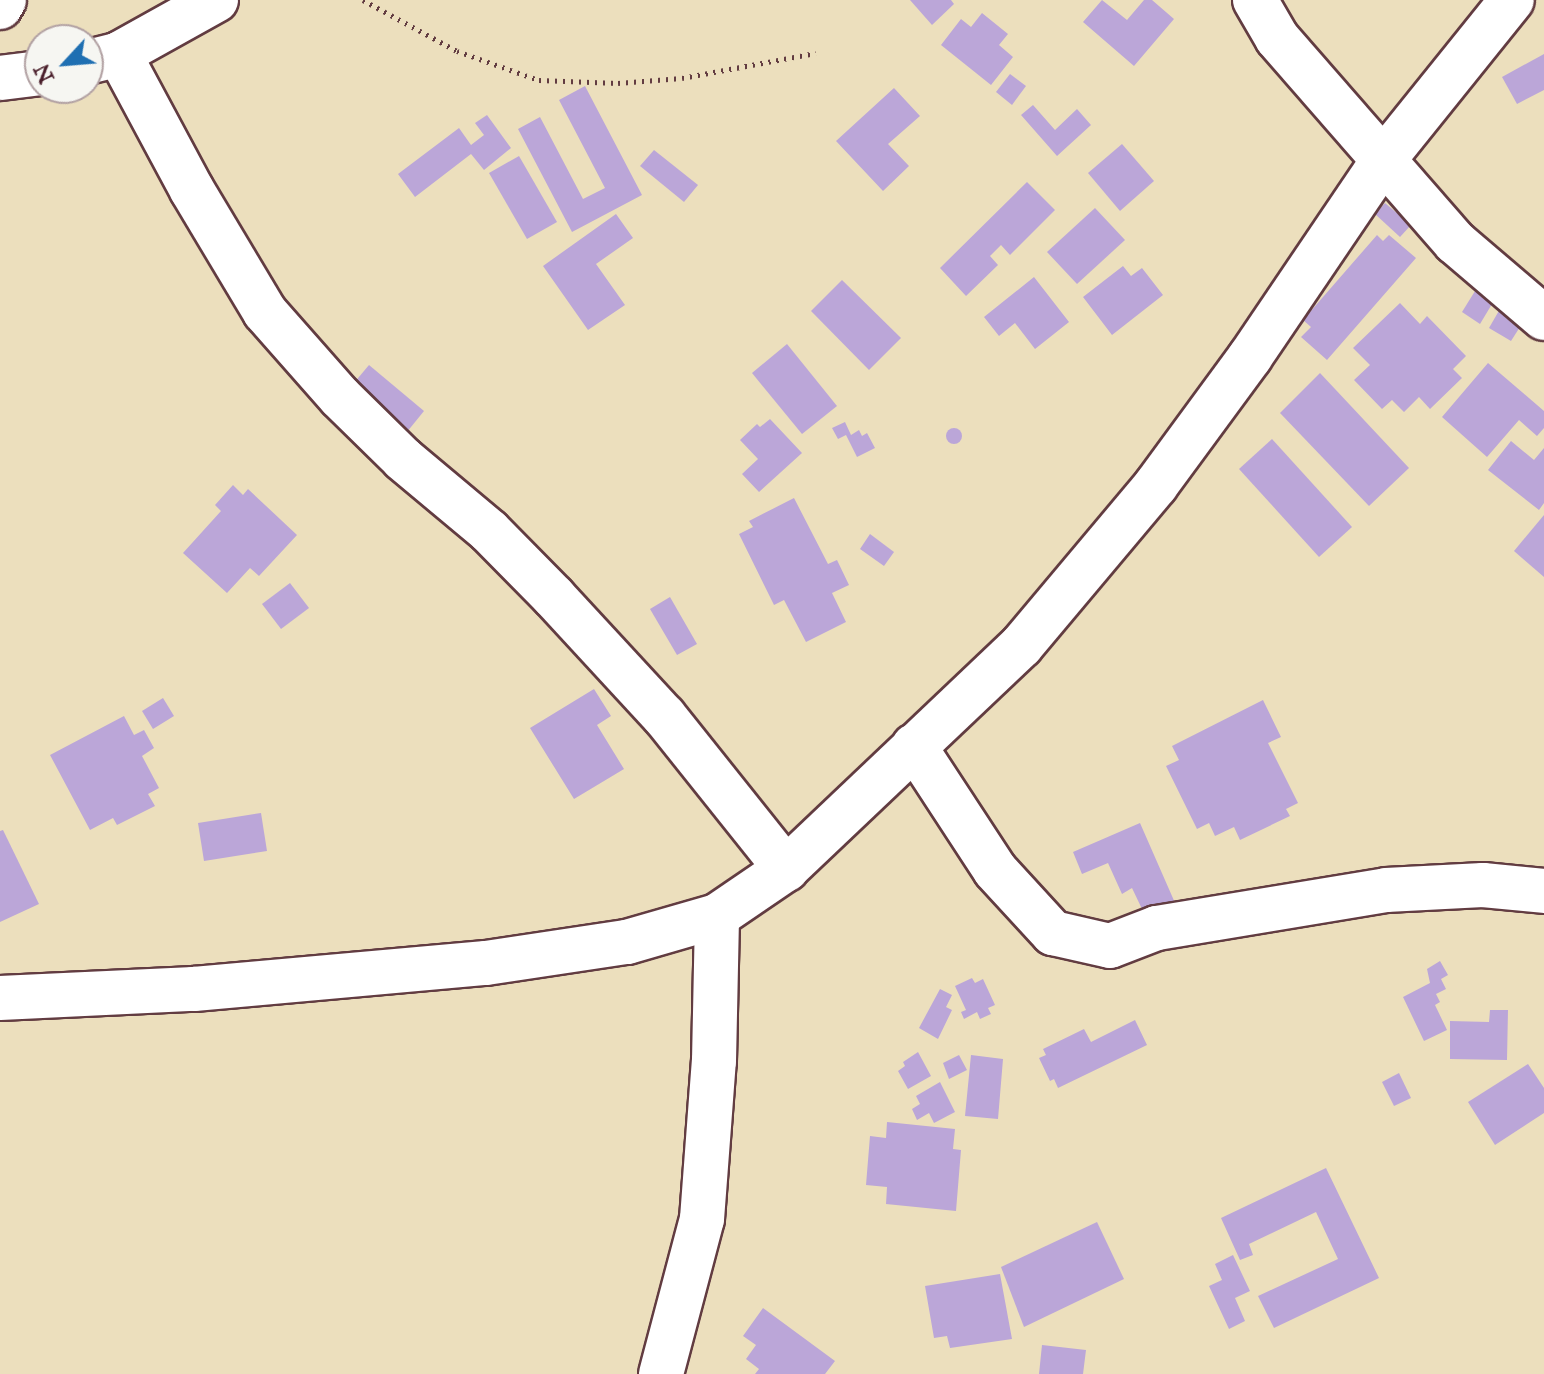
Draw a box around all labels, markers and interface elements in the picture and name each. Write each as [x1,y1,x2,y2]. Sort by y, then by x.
north arrow [24,24,104,104]
text: N [28,60,60,88]

